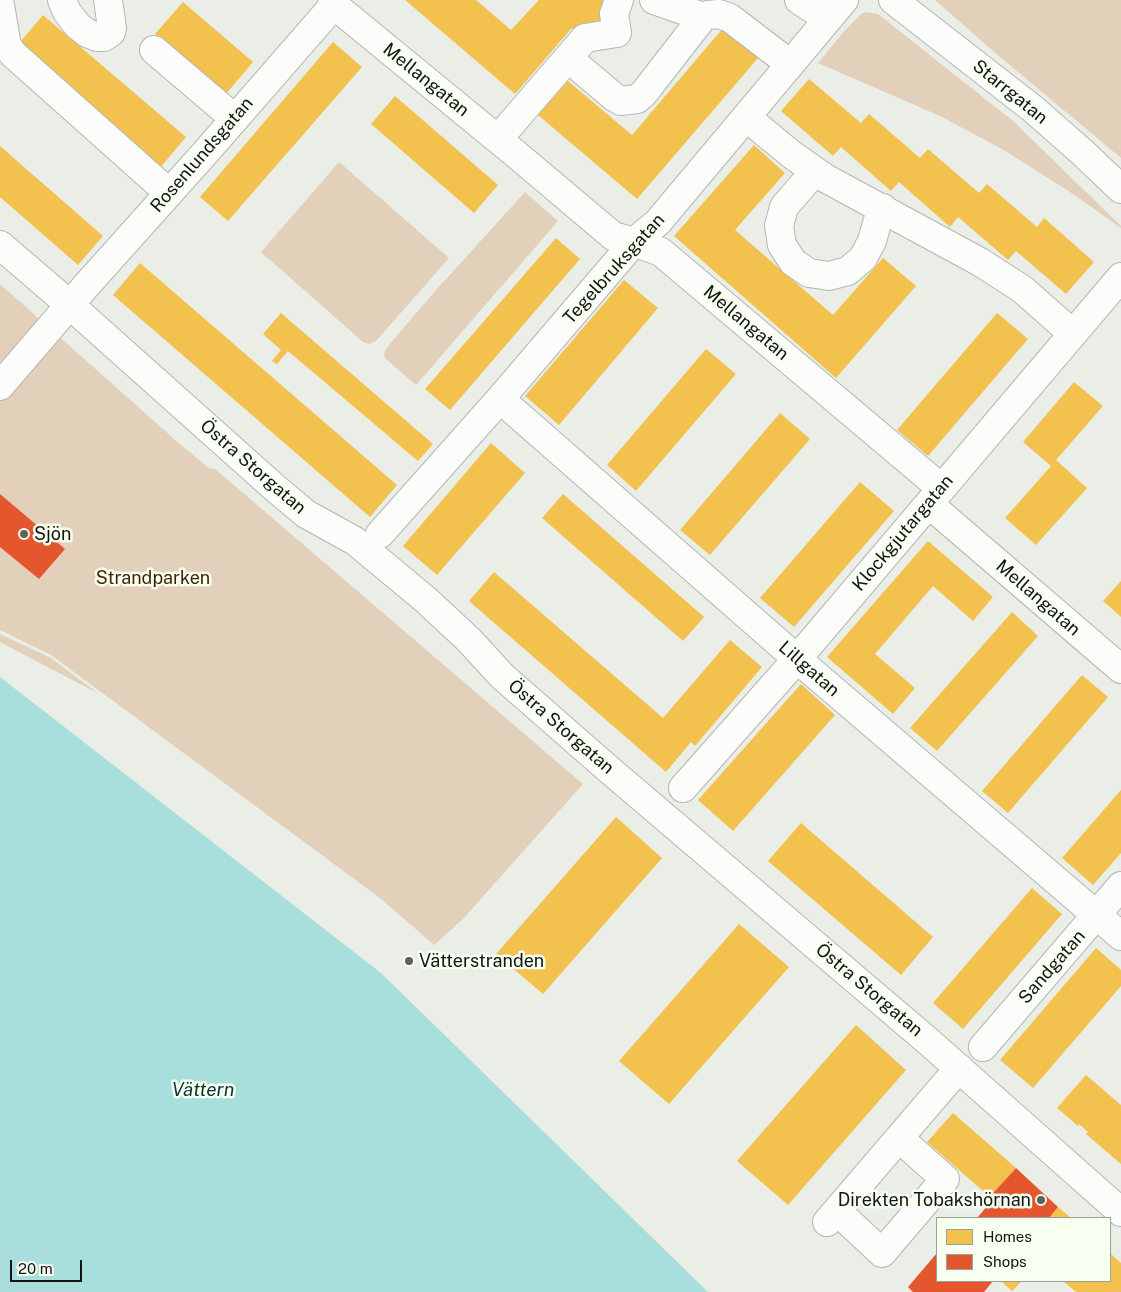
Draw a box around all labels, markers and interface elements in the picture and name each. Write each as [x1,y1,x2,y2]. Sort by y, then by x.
street label: Mellangatan [379,39,473,121]
street label: Starrgatan [968,55,1052,129]
street label: Rosenlundsgatan [146,93,258,217]
street label: Tegelbruksgatan [559,209,669,329]
street label: Mellangatan [699,281,793,365]
street label: Östra Storgatan [196,415,310,519]
street label: Klockgjutargatan [848,470,958,596]
place label: Sjön [34,523,71,545]
marker: Sjön [18,528,30,540]
street label: Mellangatan [991,556,1085,640]
park label: Strandparken [96,567,210,589]
street label: Lillgatan [774,637,844,701]
street label: Östra Storgatan [504,675,618,779]
street label: Sandgatan [1014,926,1090,1008]
street label: Östra Storgatan [811,939,927,1041]
place label: Vätterstranden [419,950,544,972]
marker: Vätterstranden [403,955,415,967]
water label: Vättern [172,1079,234,1101]
place label: Direkten Tobakshörnan [838,1189,1031,1211]
marker: Direkten Tobakshörnan [1035,1194,1047,1206]
legend [936,1217,1111,1282]
text: Homes [983,1228,1032,1245]
scale bar [12,1250,85,1282]
text: Shops [983,1253,1027,1270]
text: 20 m [18,1260,53,1277]

